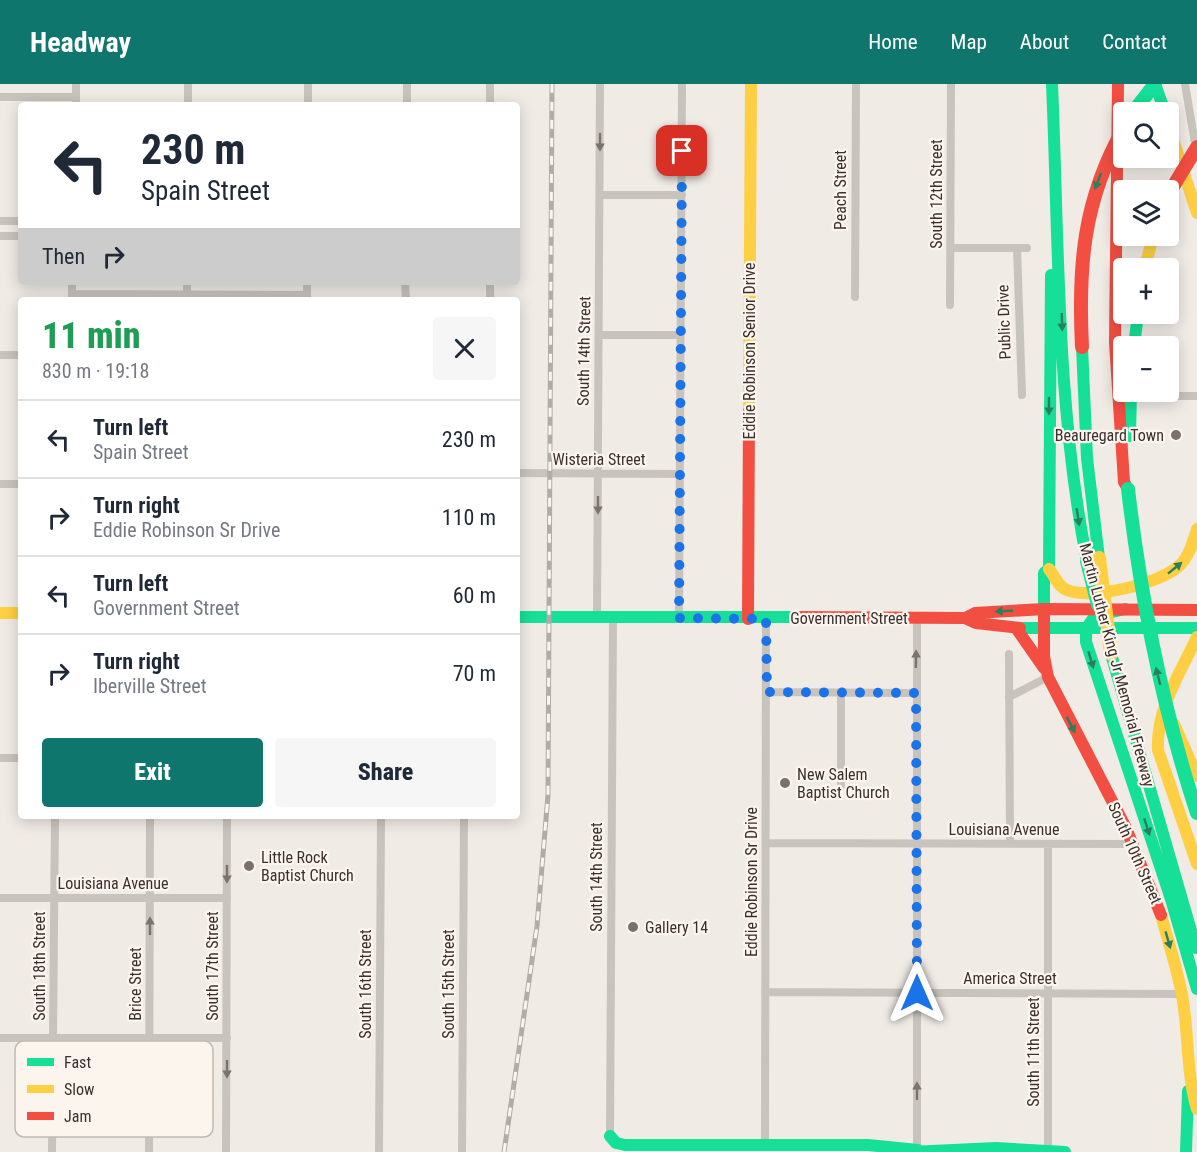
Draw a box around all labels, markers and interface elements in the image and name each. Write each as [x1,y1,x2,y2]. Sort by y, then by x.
text: Headway [30,26,131,59]
text: Home [868,30,918,54]
text: Map [951,30,987,54]
text: About [1020,30,1069,54]
text: Contact [1102,30,1167,54]
map controls [1113,102,1179,402]
button: search [1113,102,1179,168]
text: 230 m [141,125,246,174]
pin [656,125,707,176]
icon: left [42,126,120,204]
one-way arrow [595,133,605,152]
icon: arrive [665,134,698,167]
street label: South 12th Street [927,139,946,249]
street label: Peach Street [831,150,850,230]
one-way arrow [1093,172,1103,190]
text: Spain Street [141,175,270,207]
button: layers [1113,180,1179,246]
icon: right [97,240,130,273]
text: Then [42,244,85,269]
button: + [1113,258,1179,324]
street label: Eddie Robinson Senior Drive [740,263,759,439]
street label: Public Drive [993,284,1015,360]
street label: South 14th Street [574,296,594,406]
one-way arrow [1058,313,1067,332]
text: 11 min [42,315,141,357]
button: close [433,317,496,380]
button: − [1113,336,1179,402]
text: 830 m · 19:18 [42,359,149,383]
one-way arrow [1044,396,1054,415]
text: Turn left [93,415,168,440]
icon: left [42,423,75,456]
place label: Beauregard Town [1055,426,1164,445]
text: 230 m [442,427,496,452]
marker: Beauregard Town [1169,428,1183,442]
text: Spain Street [93,440,189,464]
street label: Wisteria Street [553,450,646,469]
text: Turn right [93,493,180,518]
one-way arrow [593,496,603,515]
icon: right [42,501,75,534]
text: 110 m [442,505,496,530]
one-way arrow [1074,507,1083,526]
text: Eddie Robinson Sr Drive [93,518,280,542]
street label: Martin Luther King Jr Memorial Freeway [1075,541,1159,789]
one-way arrow [1167,562,1182,575]
text: Turn left [93,571,168,596]
icon: left [42,579,75,612]
text: 60 m [453,583,496,608]
text: Government Street [93,596,240,620]
one-way arrow [994,607,1013,616]
street label: Government Street [790,609,908,628]
text: Turn right [93,649,180,674]
one-way arrow [911,650,921,669]
one-way arrow [1087,651,1096,669]
icon: right [42,657,75,690]
text: 70 m [453,661,496,686]
one-way arrow [1153,666,1163,685]
text: Iberville Street [93,674,207,698]
one-way arrow [1066,716,1076,733]
button: Exit [42,738,263,807]
button: Share [275,738,496,807]
place label: New Salem Baptist Church [797,765,890,802]
marker: New Salem Baptist Church [778,776,792,790]
street label: South 10th Street [1104,799,1166,907]
street label: Eddie Robinson Sr Drive [742,807,761,957]
one-way arrow [1143,818,1153,836]
street label: Louisiana Avenue [949,820,1059,839]
street label: South 14th Street [587,822,606,932]
place label: Little Rock Baptist Church [261,848,354,885]
marker: Little Rock Baptist Church [242,859,256,873]
one-way arrow [222,865,232,884]
street label: Louisiana Avenue [58,874,168,893]
street label: South 18th Street [30,911,49,1021]
street label: South 17th Street [203,911,222,1021]
one-way arrow [145,916,155,935]
place label: Gallery 14 [645,918,708,937]
marker: Gallery 14 [626,920,640,934]
street label: South 16th Street [356,929,375,1039]
street label: South 15th Street [439,929,458,1039]
one-way arrow [1164,931,1173,949]
street label: Brice Street [126,947,145,1021]
position arrow [885,961,949,1025]
street label: America Street [963,969,1057,988]
street label: South 11th Street [1024,997,1043,1107]
legend [15,1041,213,1137]
text: Fast [64,1053,91,1072]
one-way arrow [222,1060,232,1079]
text: Slow [64,1080,94,1099]
one-way arrow [912,1082,922,1101]
text: Jam [64,1107,91,1126]

